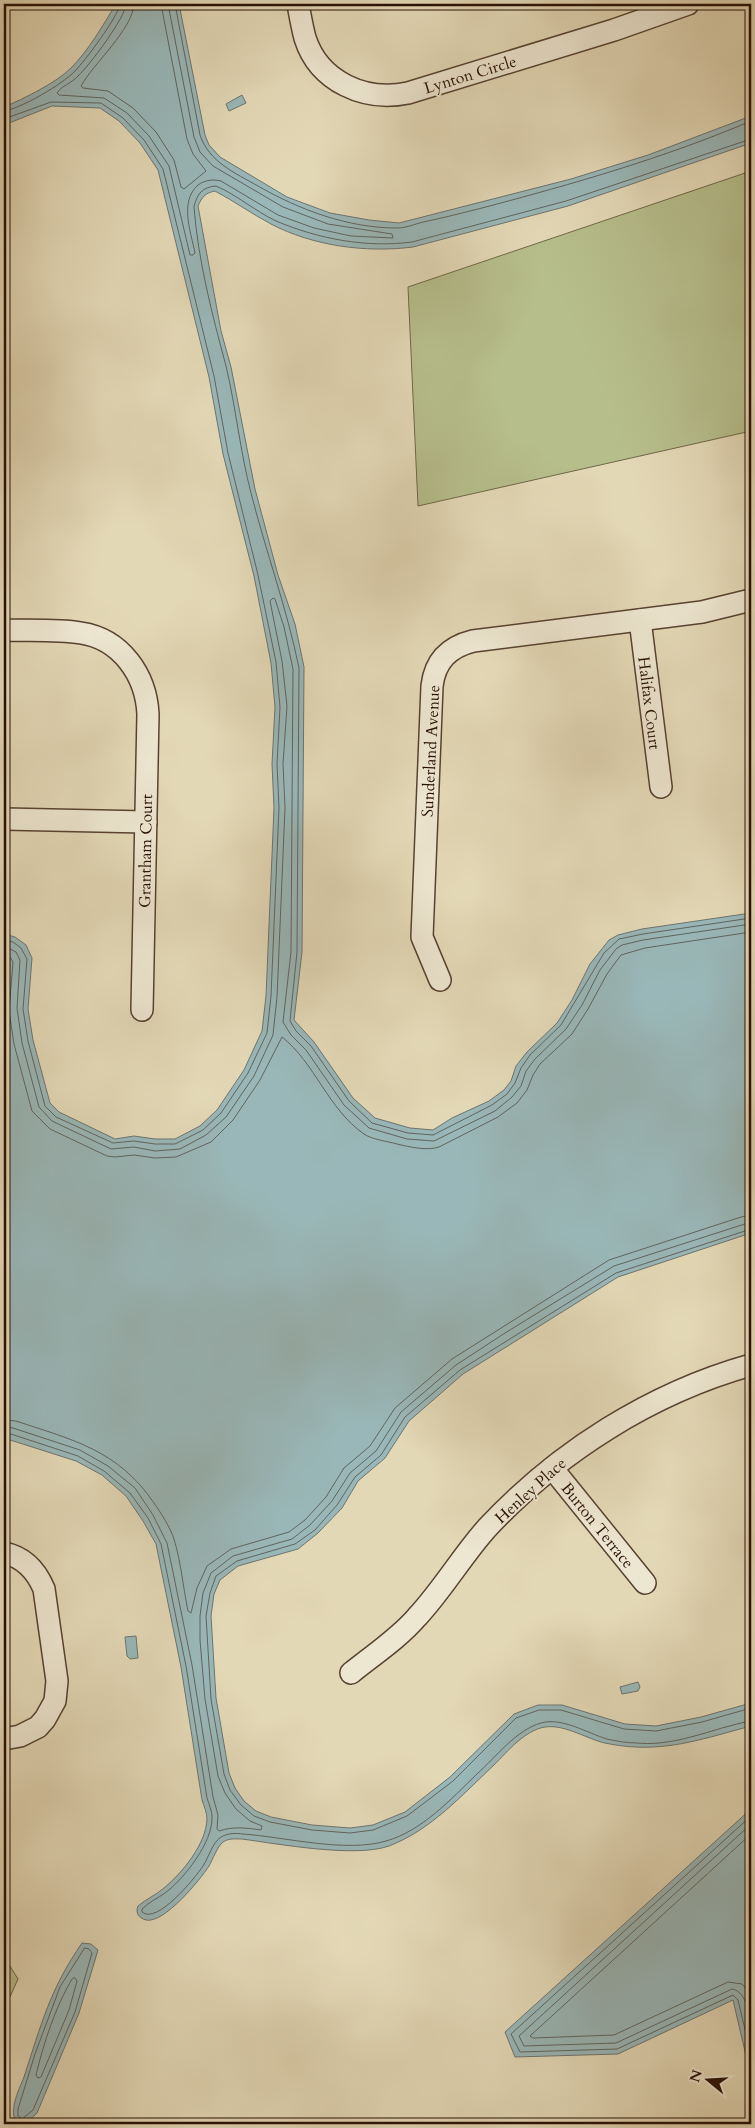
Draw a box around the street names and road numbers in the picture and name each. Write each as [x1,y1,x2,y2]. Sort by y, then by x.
street label: Lynton Circle [421,50,519,99]
street label: Halifax Court [632,655,666,751]
street label: Sunderland Avenue [417,684,445,818]
street label: Grantham Court [134,794,158,908]
street label: Henley Place [490,1453,571,1529]
street label: Burton Terrace [556,1478,639,1573]

